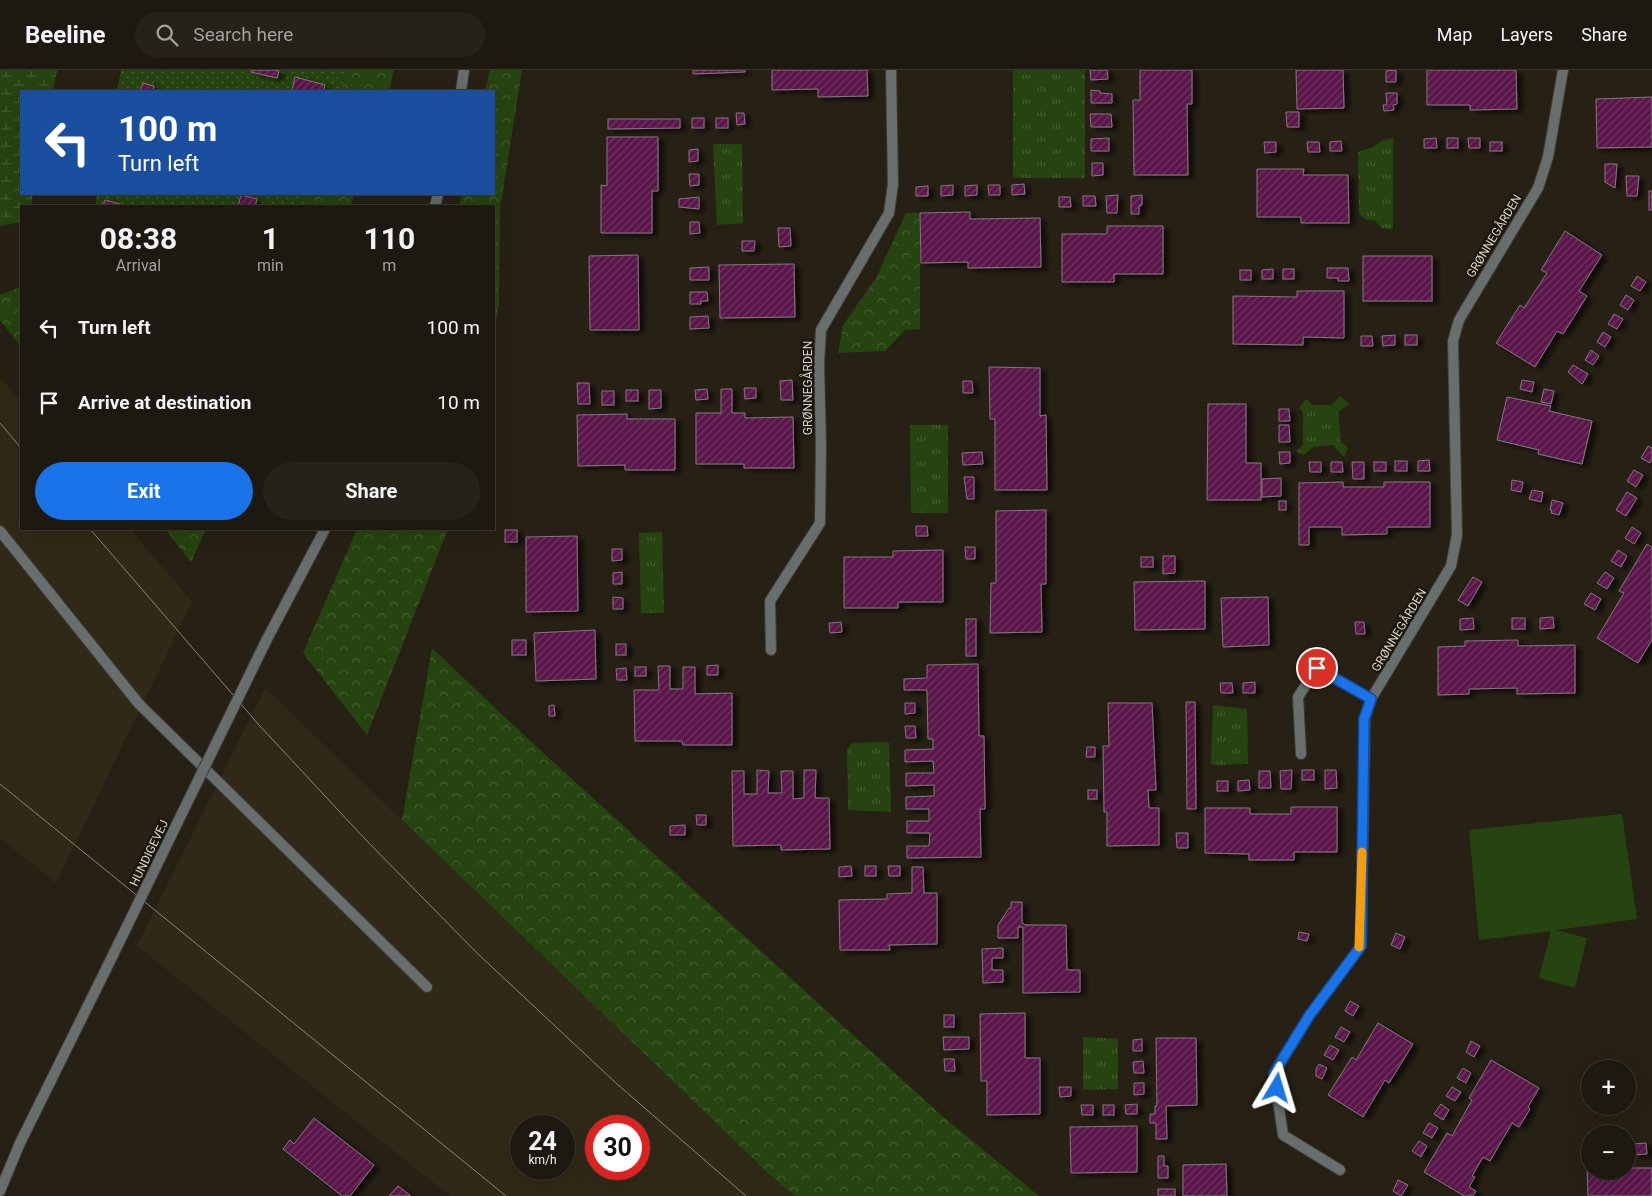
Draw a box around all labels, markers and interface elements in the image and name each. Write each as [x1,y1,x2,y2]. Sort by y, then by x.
search box [135,12,485,57]
text: Beeline [25,21,105,49]
icon: search [153,21,181,49]
text: Search here [193,23,293,46]
text: Map [1437,24,1472,45]
text: Layers [1500,24,1553,45]
text: Share [1581,24,1627,45]
text: 100 m [118,109,217,150]
icon: left [35,110,100,175]
text: Turn left [118,151,199,176]
street label: GRØNNEGÅRDEN [1462,191,1524,280]
text: 08:38 [100,221,177,256]
text: 1 [262,221,279,256]
text: 110 [364,221,415,256]
text: Arrival [116,256,161,275]
text: min [257,256,284,275]
text: m [382,256,396,275]
icon: left [35,314,63,342]
text: Turn left [78,316,151,339]
text: 100 m [427,316,480,339]
street label: GRØNNEGÅRDEN [799,341,815,435]
icon: arrive [35,389,63,417]
text: Arrive at destination [78,391,251,414]
text: 10 m [437,391,480,414]
button: Exit [35,462,253,520]
button: Share [263,462,480,520]
street label: GRØNNEGÅRDEN [1367,585,1429,674]
pin [1296,647,1338,689]
icon: arrive [1303,654,1331,682]
street label: HUNDIGEVEJ [127,818,171,888]
map controls [1581,1060,1636,1180]
button: + [1581,1060,1636,1115]
position arrow [1250,1061,1302,1113]
speed limit sign: 30 [585,1115,650,1180]
button: − [1581,1125,1636,1180]
text: 24 [528,1127,557,1156]
text: km/h [528,1153,557,1167]

